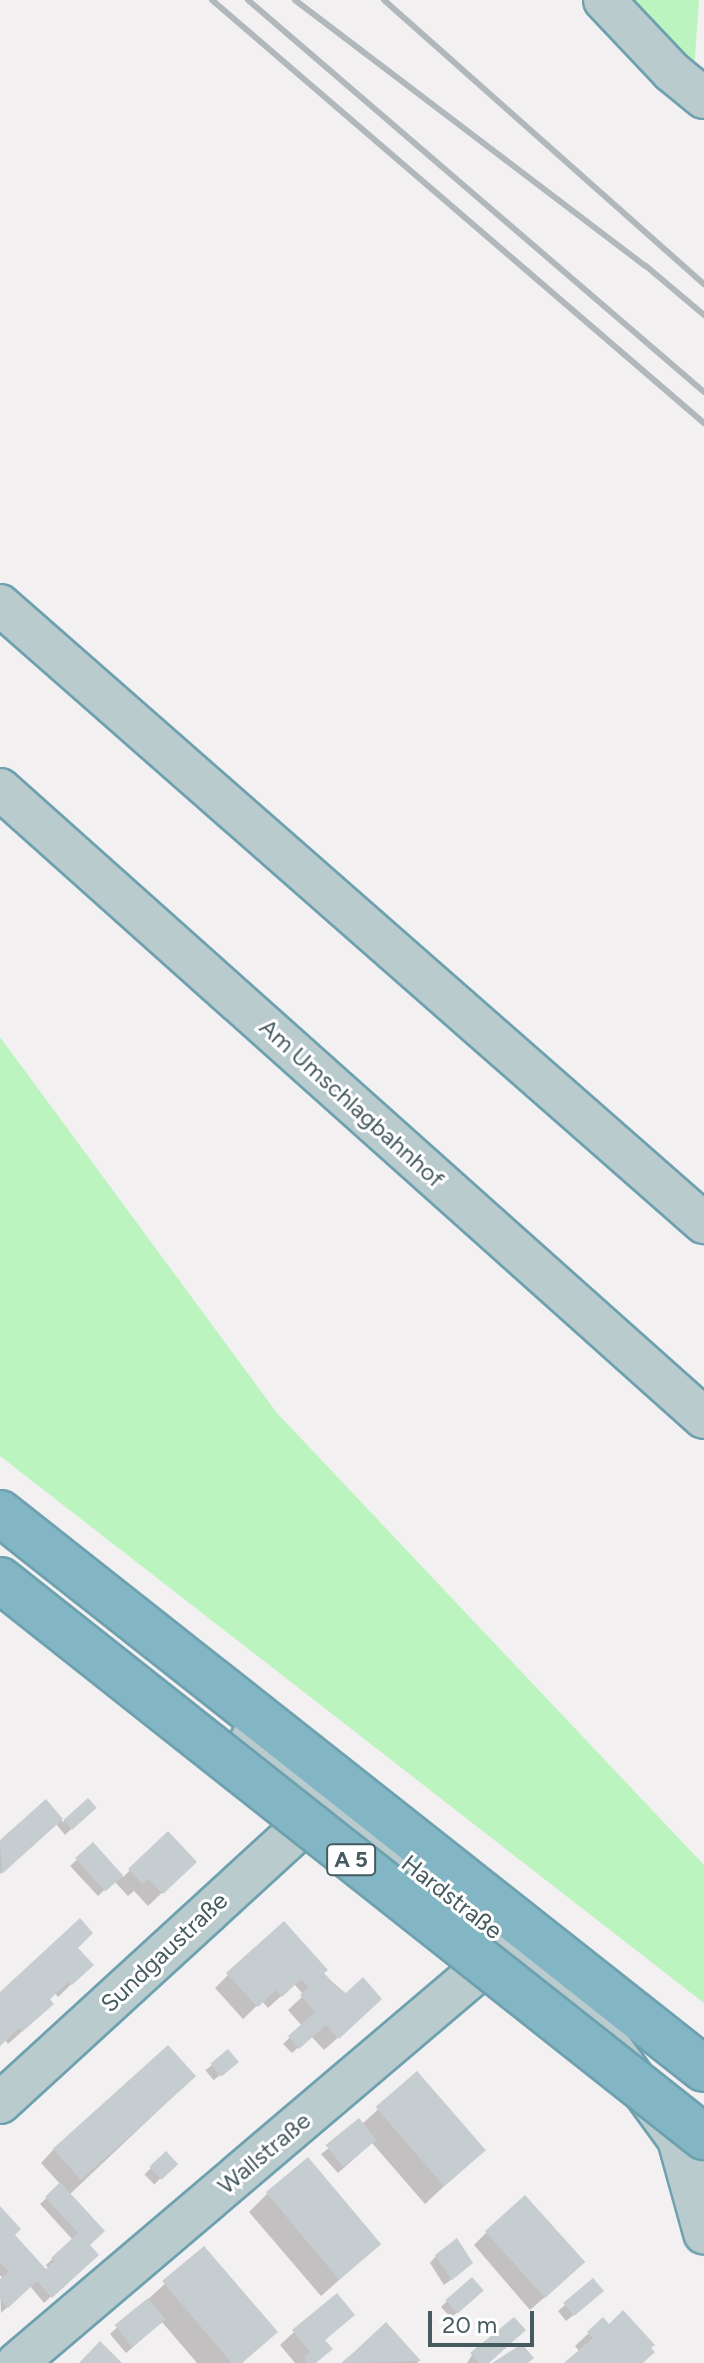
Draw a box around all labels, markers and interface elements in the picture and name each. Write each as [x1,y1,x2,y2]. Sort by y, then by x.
street label: Am Umschlagbahnhof [254,1013,450,1193]
road number: A 5 [325,1842,377,1878]
street label: Hardstraße [396,1849,508,1945]
street label: Sundgaustraße [95,1886,233,2018]
street label: Wallstraße [212,2106,316,2200]
scale bar [432,2295,538,2345]
text: 20 m [442,2310,497,2339]

